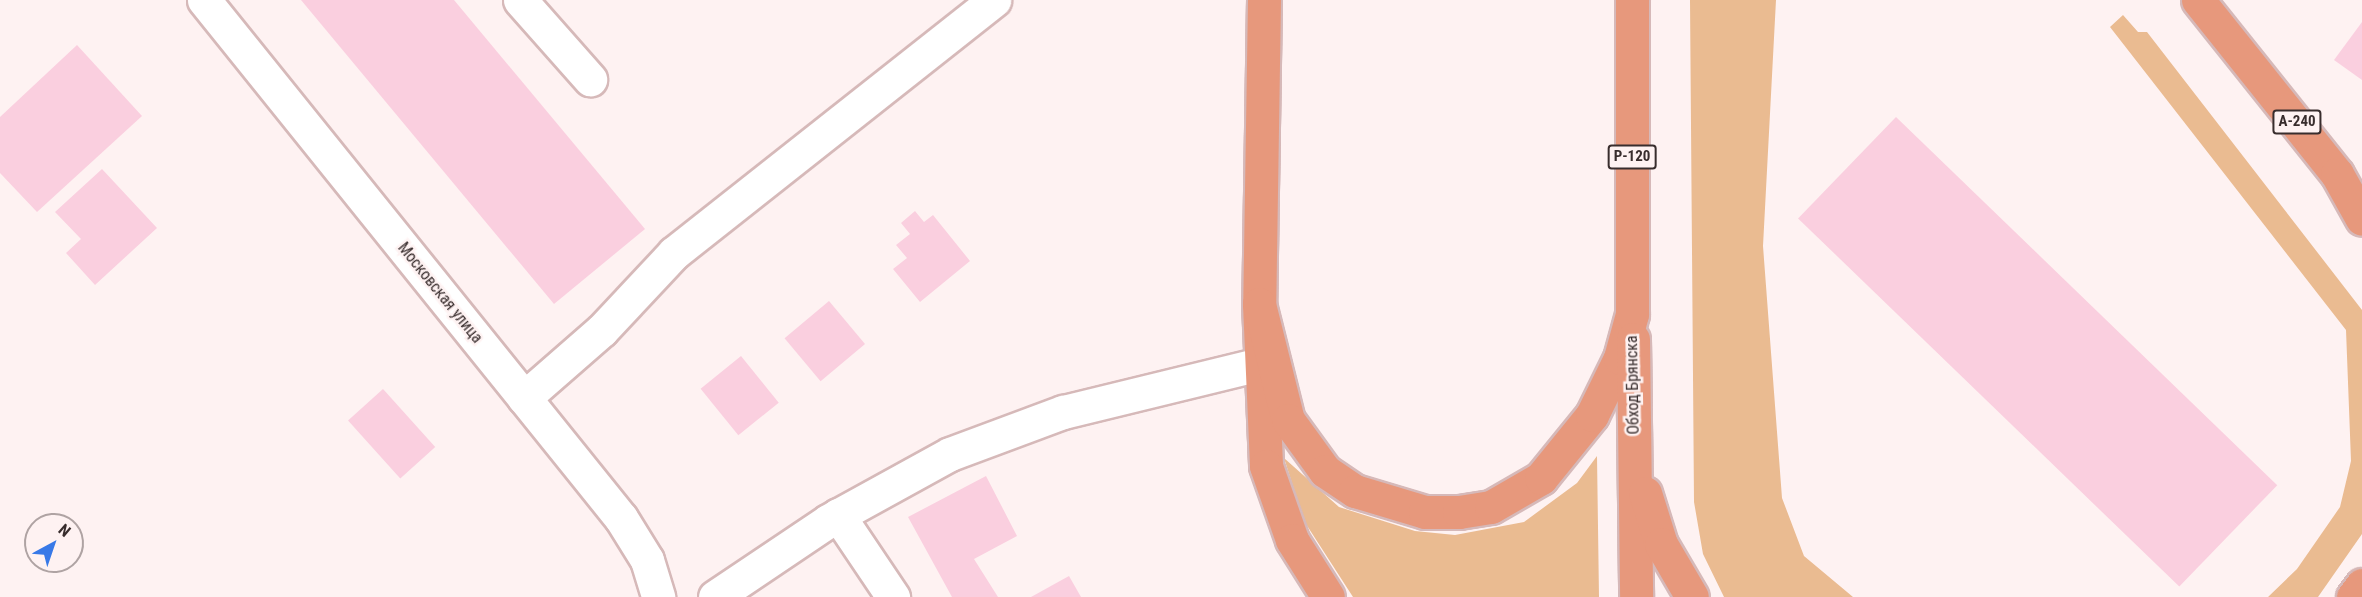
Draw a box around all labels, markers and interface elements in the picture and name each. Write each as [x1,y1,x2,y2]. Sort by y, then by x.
road number: А-240 [2272,110,2322,134]
road number: Р-120 [1606,145,1658,169]
street label: Московская улица [394,239,486,347]
street label: Обход Брянска [1623,335,1643,435]
north arrow [24,513,84,573]
text: N [55,520,74,541]

